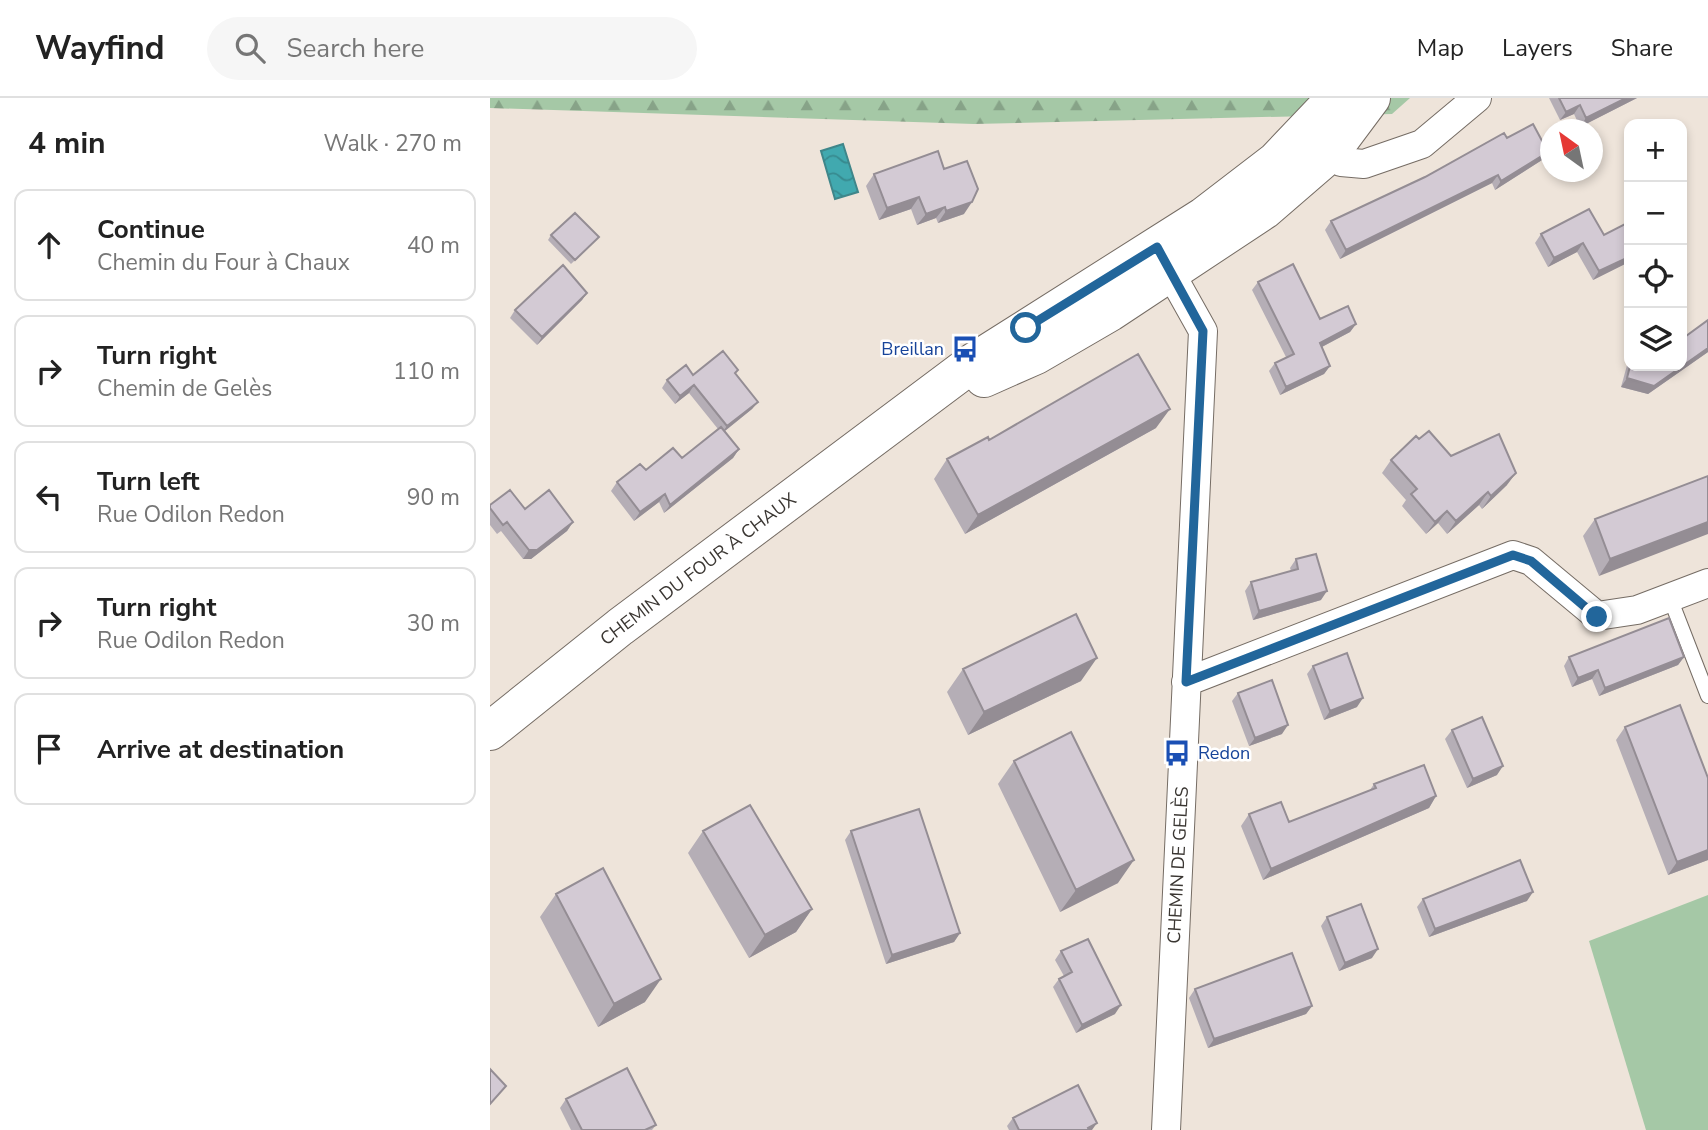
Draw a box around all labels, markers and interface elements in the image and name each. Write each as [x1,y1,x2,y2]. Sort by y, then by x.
search box [207,17,697,80]
text: Wayfind [35,26,165,71]
icon: search [231,29,269,67]
text: Search here [287,31,424,66]
text: Map [1417,32,1464,64]
text: Layers [1502,32,1573,64]
text: Share [1611,32,1673,64]
north arrow [1540,119,1603,182]
map controls [1624,119,1687,371]
button: + [1624,119,1687,182]
text: 4 min [28,123,106,164]
text: Walk · 270 m [323,128,462,159]
button: − [1624,182,1687,245]
text: Continue [97,212,205,247]
icon: ahead [30,226,68,264]
text: 40 m [407,230,460,261]
button: locate [1624,245,1687,308]
text: Chemin du Four à Chaux [97,247,350,278]
button: layers [1624,308,1687,371]
route start [1010,312,1041,343]
bus stop icon: Breillan [950,334,980,364]
place label: Breillan [881,337,944,361]
text: Turn right [97,338,216,373]
icon: right [30,352,68,390]
text: 110 m [393,356,460,387]
text: Chemin de Gelès [97,373,272,404]
text: Turn left [97,464,200,499]
icon: left [30,478,68,516]
text: 90 m [407,482,460,513]
street label: CHEMIN DU FOUR À CHAUX [595,487,801,651]
text: Rue Odilon Redon [97,499,285,530]
text: Turn right [97,590,216,625]
route end [1581,601,1612,632]
icon: right [30,604,68,642]
text: 30 m [407,608,460,639]
text: Rue Odilon Redon [97,625,285,656]
icon: arrive [30,730,68,768]
text: Arrive at destination [97,732,344,767]
bus stop icon: Redon [1162,738,1192,768]
place label: Redon [1198,741,1250,765]
street label: CHEMIN DE GELÈS [1162,786,1194,944]

